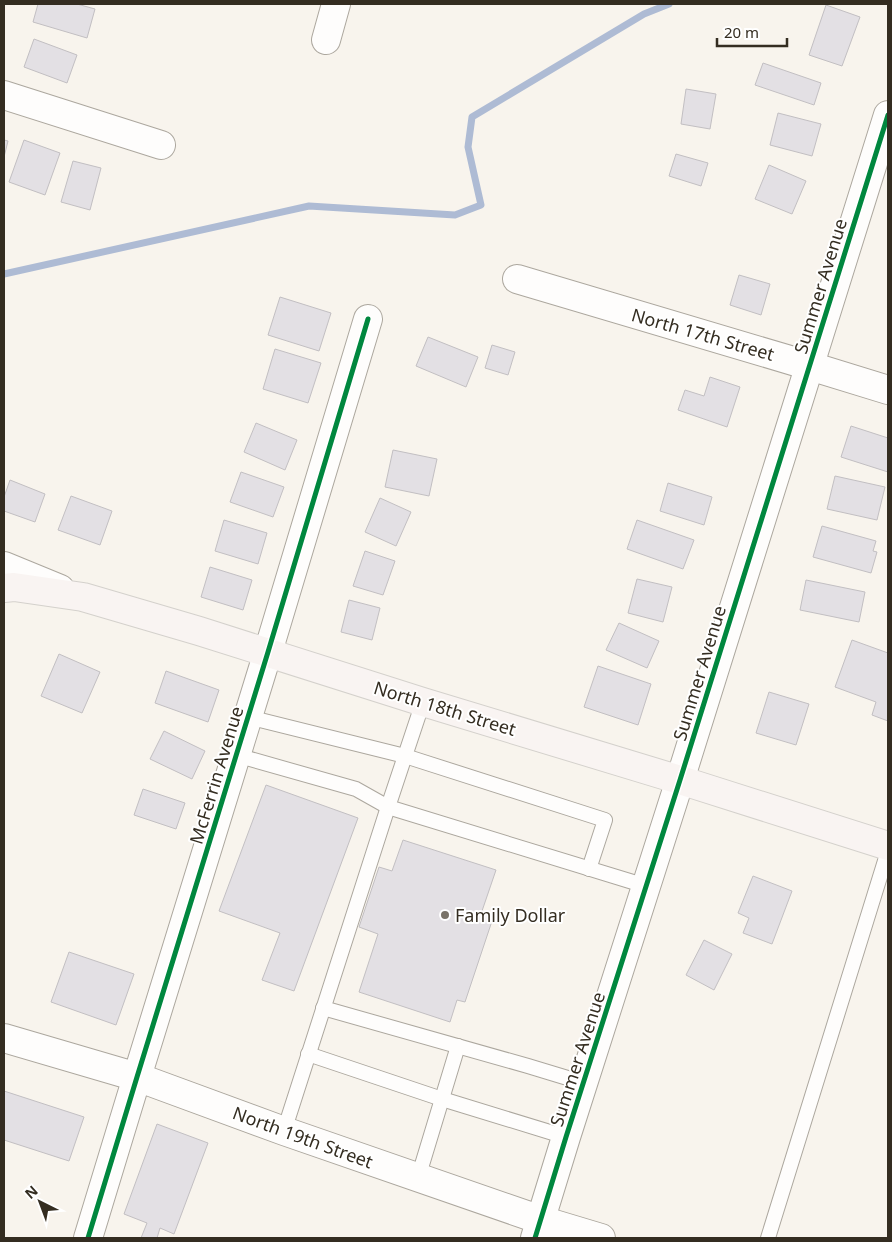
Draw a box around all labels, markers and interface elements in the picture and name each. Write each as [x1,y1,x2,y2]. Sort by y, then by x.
scale bar [717,15,787,47]
text: 20 m [724,22,759,42]
street label: Summer Avenue [788,215,852,357]
street label: North 17th Street [629,302,778,366]
street label: Summer Avenue [667,602,731,744]
street label: North 18th Street [371,675,519,741]
street label: McFerrin Avenue [184,703,248,847]
place label: Family Dollar [455,903,566,927]
marker: Family Dollar [439,909,451,921]
street label: Summer Avenue [544,989,610,1129]
street label: North 19th Street [230,1101,377,1174]
north arrow [15,1177,65,1227]
text: N [20,1181,42,1203]

